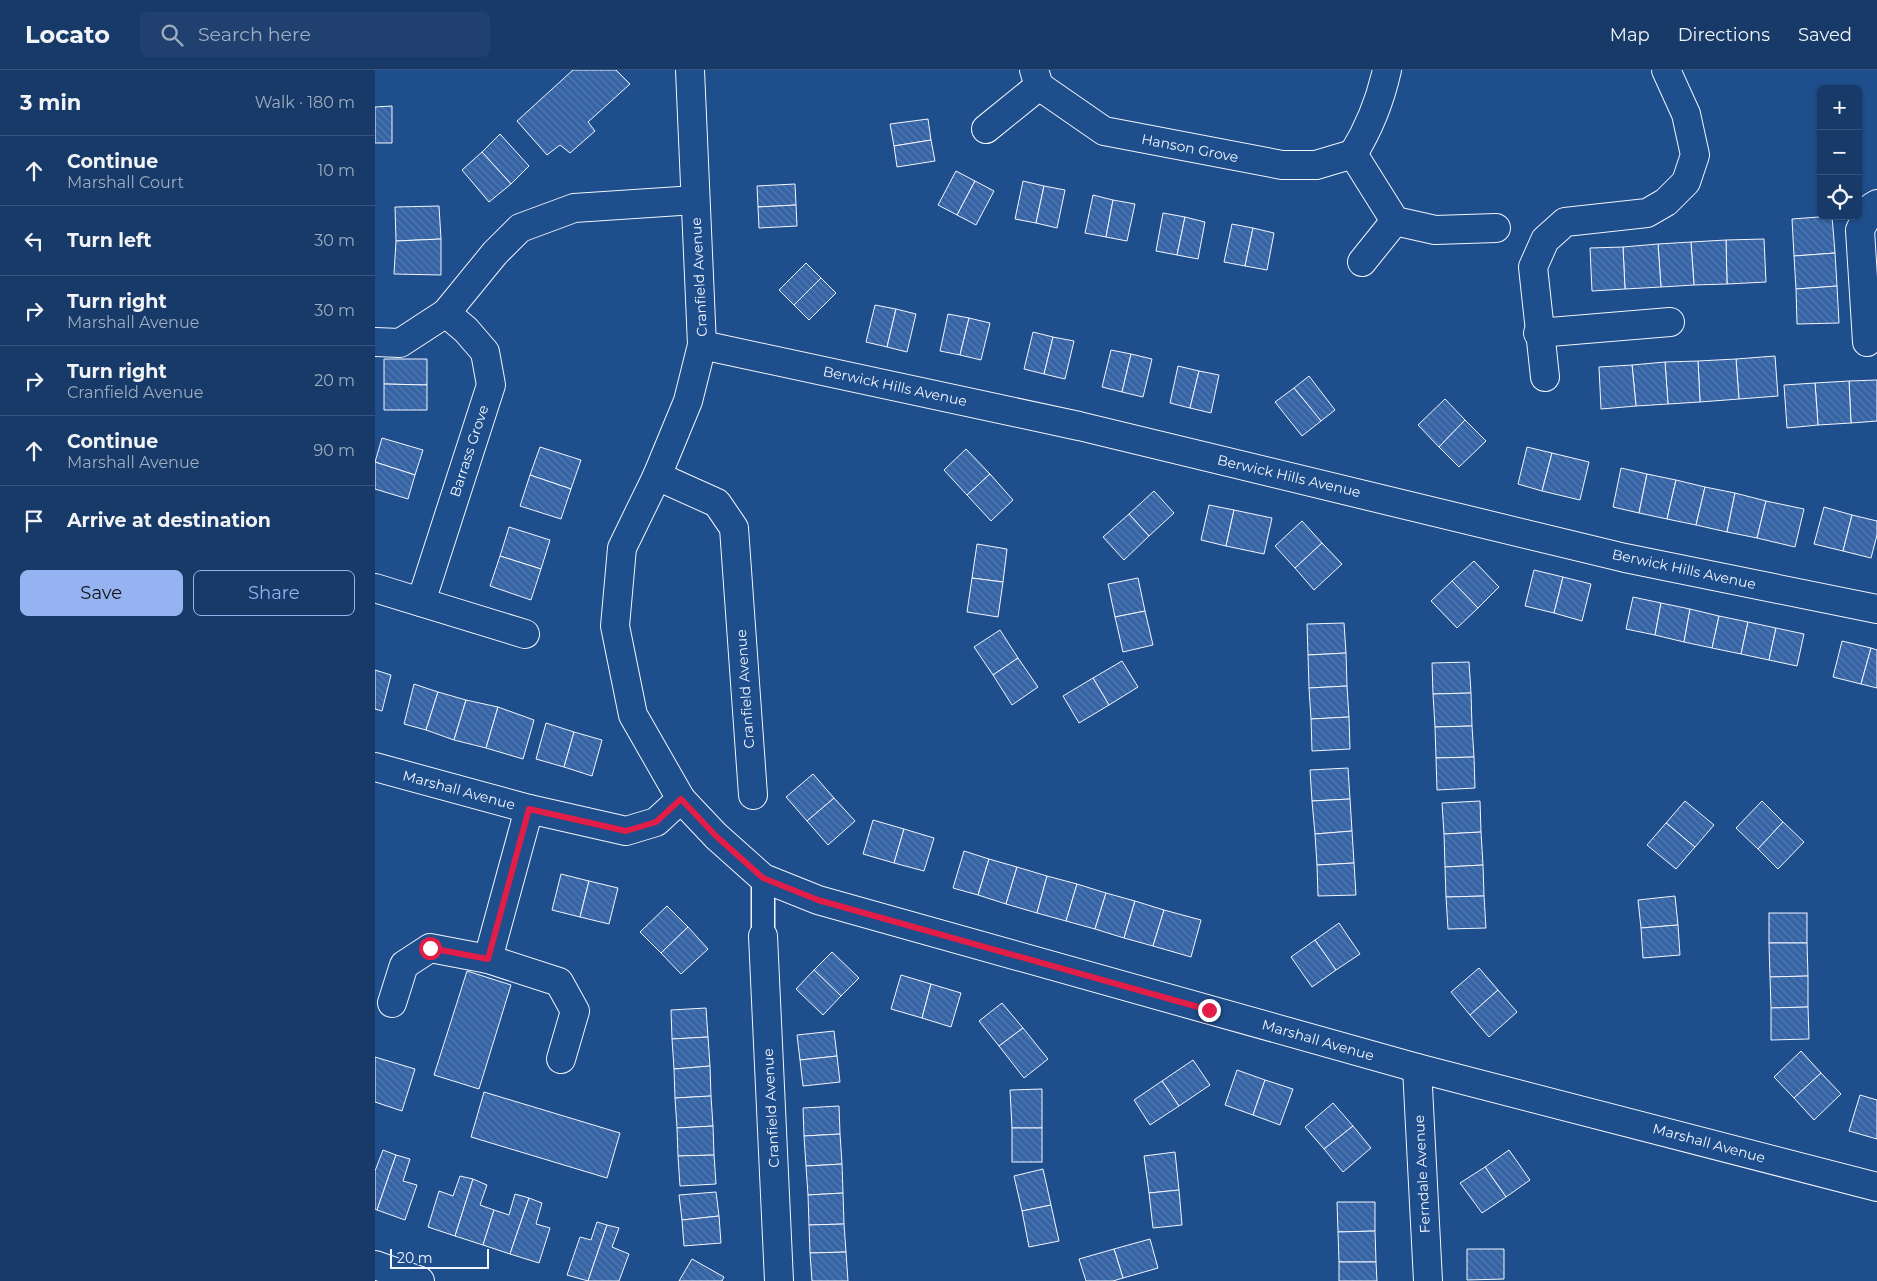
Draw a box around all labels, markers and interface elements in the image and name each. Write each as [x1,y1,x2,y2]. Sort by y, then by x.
search box [140,12,490,57]
text: Locato [25,20,110,49]
icon: search [158,21,186,49]
text: Search here [198,23,311,46]
text: Map [1610,24,1650,46]
text: Directions [1678,24,1770,46]
text: Saved [1798,24,1852,46]
map controls [1817,85,1862,220]
button: + [1817,85,1862,130]
text: 3 min [20,90,81,115]
text: Walk · 180 m [255,93,355,112]
street label: Hanson Grove [1140,130,1240,166]
button: − [1817,130,1862,175]
text: Continue [67,150,158,173]
icon: ahead [20,157,48,185]
text: 10 m [317,161,355,180]
text: Marshall Court [67,173,184,192]
button: locate [1817,175,1862,220]
street label: Cranfield Avenue [687,217,711,337]
icon: left [20,227,48,255]
text: Turn left [67,229,152,252]
text: 30 m [314,231,355,250]
text: Turn right [67,290,167,313]
icon: right [20,297,48,325]
text: 30 m [314,301,355,320]
text: Marshall Avenue [67,313,199,332]
text: Turn right [67,360,167,383]
street label: Berwick Hills Avenue [821,362,969,410]
icon: right [20,367,48,395]
text: 20 m [314,371,355,390]
text: Cranfield Avenue [67,383,204,402]
street label: Barrass Grove [446,403,492,499]
text: Continue [67,430,158,453]
icon: ahead [20,437,48,465]
text: 90 m [313,441,355,460]
street label: Berwick Hills Avenue [1215,451,1363,501]
text: Marshall Avenue [67,453,199,472]
icon: arrive [20,507,48,535]
text: Arrive at destination [67,509,271,532]
street label: Berwick Hills Avenue [1610,545,1758,593]
button: Save [20,570,183,616]
button: Share [193,570,355,616]
street label: Cranfield Avenue [732,629,758,749]
street label: Marshall Avenue [401,766,517,814]
route start [419,937,442,960]
route end [1198,999,1221,1022]
street label: Marshall Avenue [1260,1015,1376,1065]
street label: Cranfield Avenue [759,1048,783,1168]
street label: Ferndale Avenue [1410,1114,1434,1234]
street label: Marshall Avenue [1651,1119,1767,1167]
scale bar [390,1246,489,1269]
text: 20 m [397,1249,433,1267]

